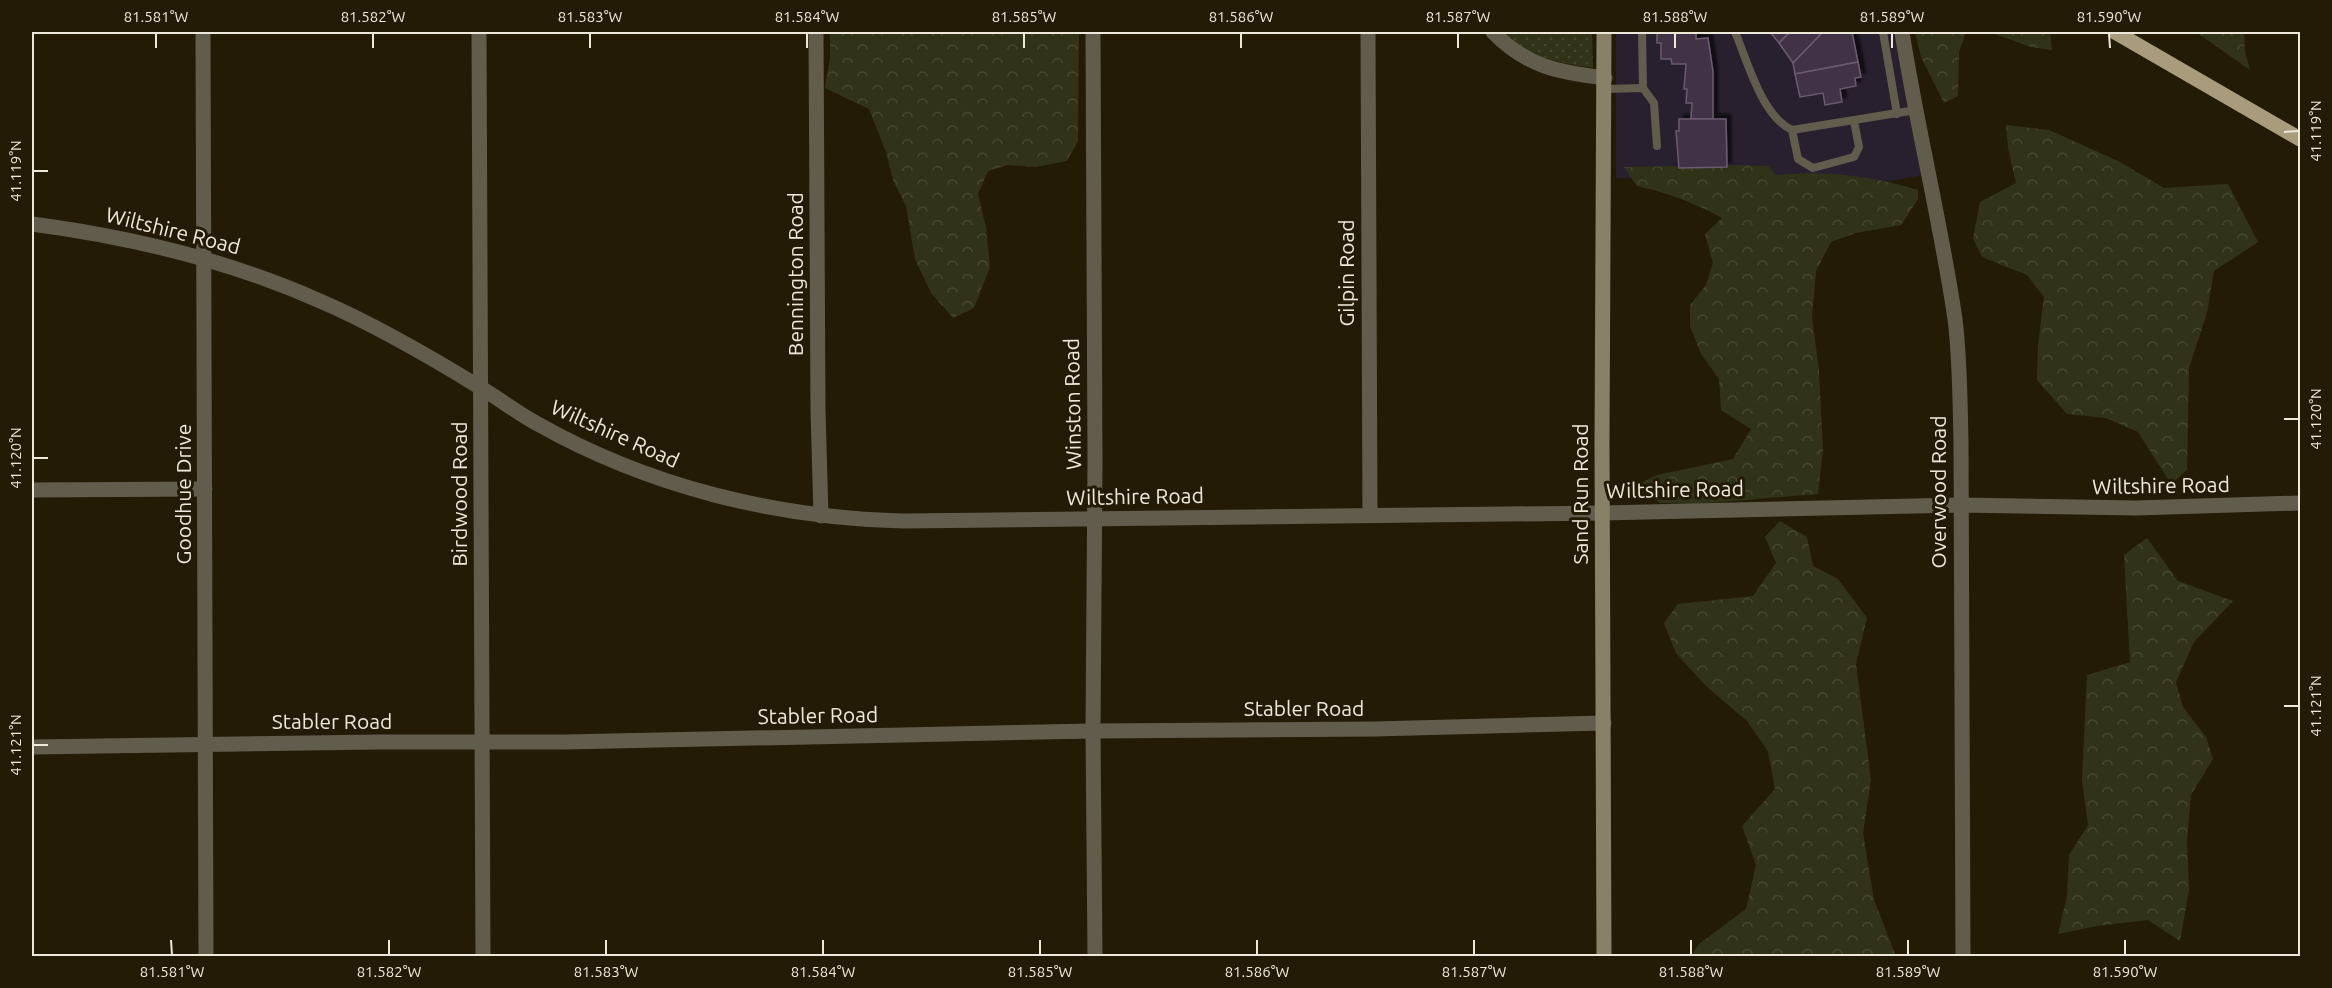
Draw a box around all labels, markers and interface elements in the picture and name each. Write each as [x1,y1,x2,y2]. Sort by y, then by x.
text: 81.581°W [124,8,188,25]
text: 81.582°W [341,8,405,25]
text: 81.583°W [558,8,622,25]
text: 81.584°W [775,8,839,25]
text: 81.585°W [992,8,1056,25]
text: 81.586°W [1209,8,1273,25]
text: 81.587°W [1426,8,1490,25]
text: 81.588°W [1643,8,1707,25]
text: 81.589°W [1860,8,1924,25]
text: 81.590°W [2077,8,2141,25]
text: 41.119°N [2307,100,2324,162]
text: 41.119°N [7,140,24,202]
street label: Bennington Road [783,192,807,356]
street label: Wiltshire Road [104,202,243,258]
street label: Gilpin Road [1334,219,1358,327]
street label: Winston Road [1059,338,1085,470]
text: 41.120°N [2307,388,2324,450]
street label: Wiltshire Road [548,394,683,472]
street label: Overwood Road [1926,416,1950,568]
street label: Birdwood Road [447,421,471,567]
street label: Sand Run Road [1568,423,1592,565]
street label: Goodhue Drive [171,424,195,564]
text: 41.120°N [7,427,24,489]
street label: Wiltshire Road [2092,472,2230,498]
street label: Wiltshire Road [1606,476,1744,502]
street label: Wiltshire Road [1066,483,1204,509]
text: 41.121°N [2307,675,2324,737]
street label: Stabler Road [1244,696,1364,720]
street label: Stabler Road [758,702,878,728]
street label: Stabler Road [272,709,392,733]
text: 41.121°N [7,714,24,776]
text: 81.581°W [140,963,204,980]
text: 81.582°W [357,963,421,980]
text: 81.583°W [574,963,638,980]
text: 81.584°W [791,963,855,980]
text: 81.585°W [1008,963,1072,980]
text: 81.586°W [1225,963,1289,980]
text: 81.587°W [1442,963,1506,980]
text: 81.588°W [1659,963,1723,980]
text: 81.589°W [1876,963,1940,980]
text: 81.590°W [2093,963,2157,980]

